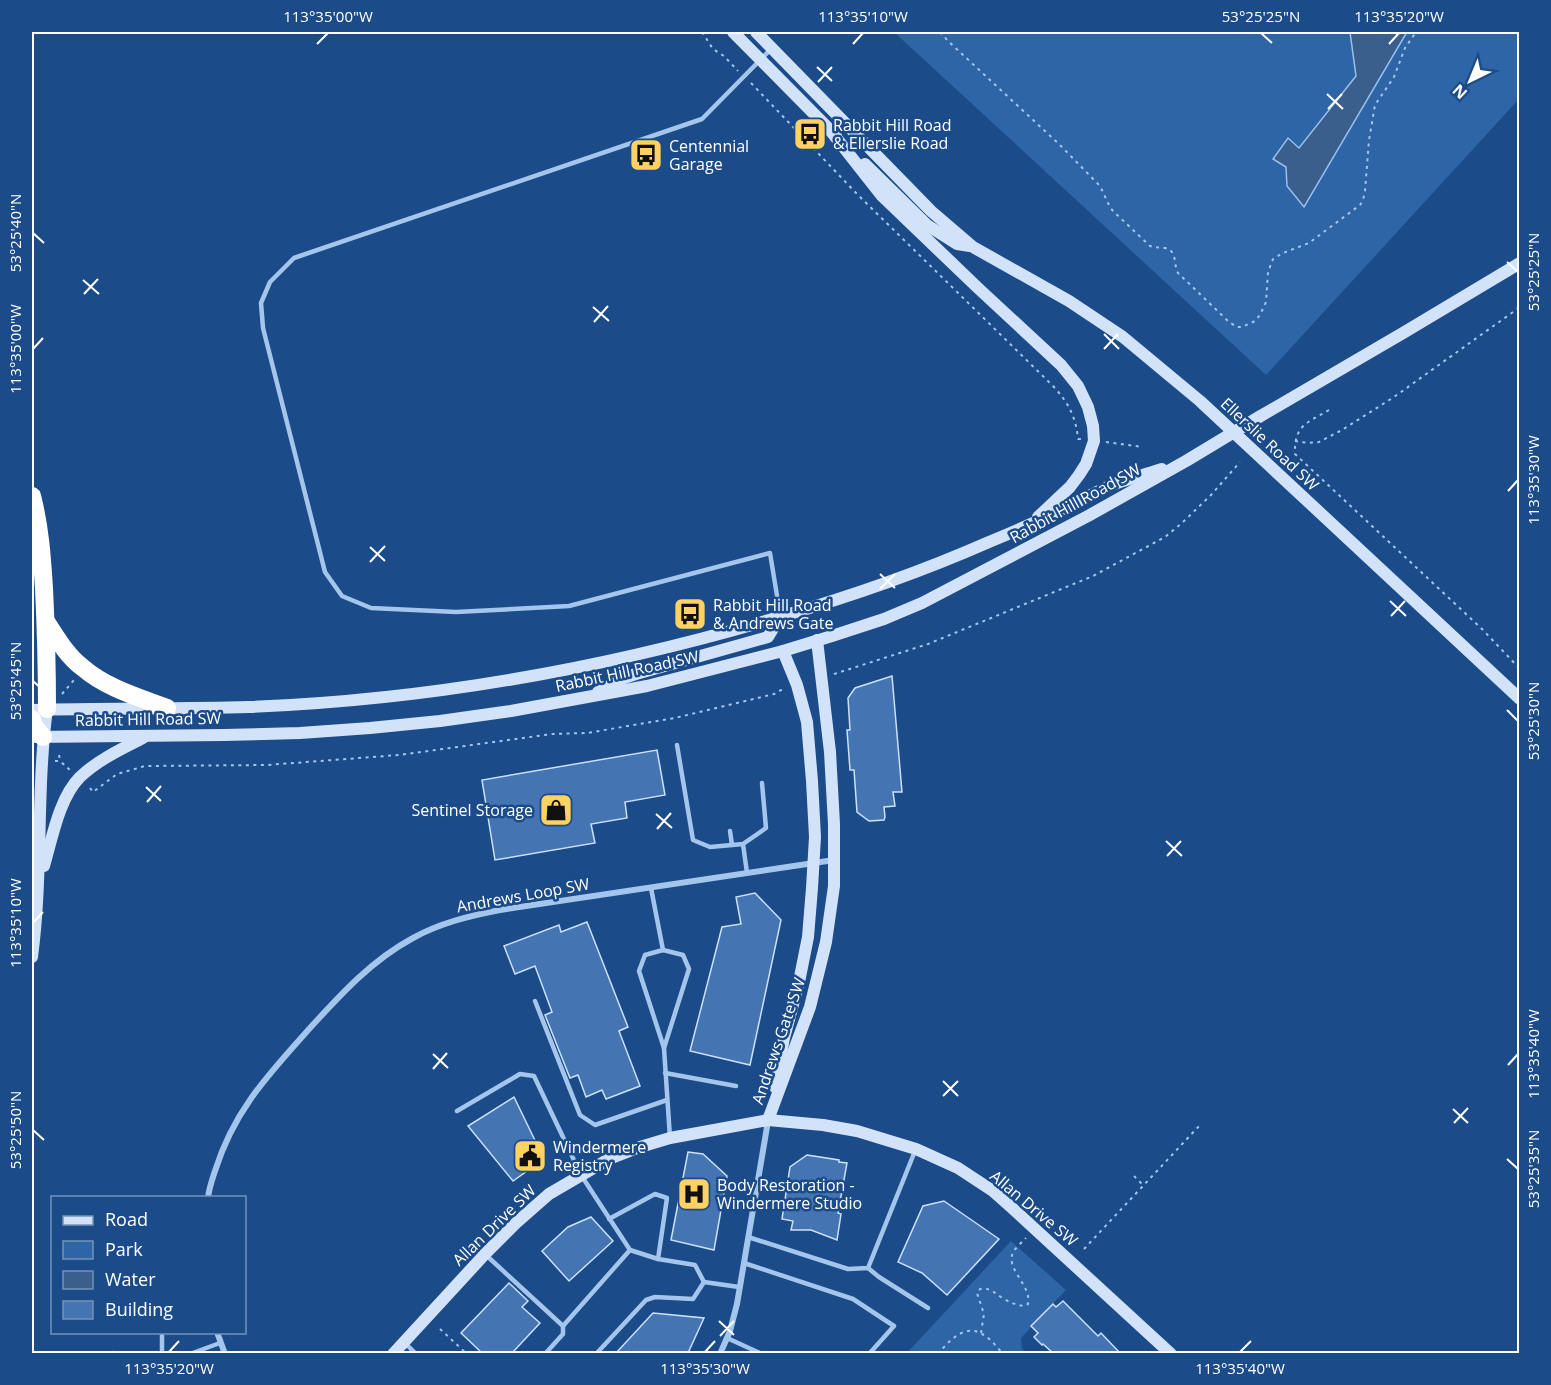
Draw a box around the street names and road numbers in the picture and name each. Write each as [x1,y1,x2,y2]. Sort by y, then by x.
street label: Ellerslie Road SW [1216,393,1324,496]
street label: Rabbit Hill Road SW [1006,458,1144,548]
street label: Rabbit Hill Road SW [553,645,701,697]
street label: Rabbit Hill Road SW [75,707,222,731]
street label: Andrews Loop SW [455,872,591,918]
street label: Andrews Gate SW [746,975,810,1107]
street label: Allan Drive SW [986,1165,1083,1251]
street label: Allan Drive SW [448,1179,541,1270]

